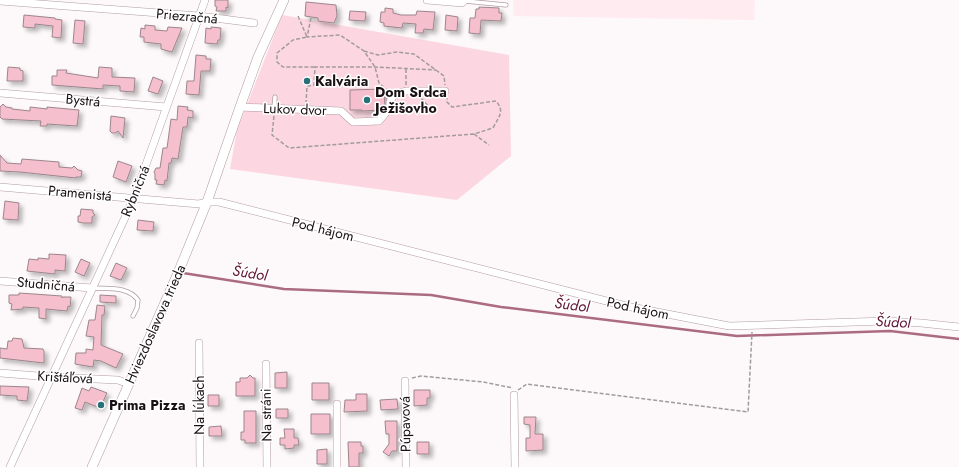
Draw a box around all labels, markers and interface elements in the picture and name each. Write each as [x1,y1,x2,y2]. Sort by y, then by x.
street label: Priezračná [155,3,219,29]
place label: Kalvária [315,71,368,91]
marker: Kalvária [302,76,312,86]
place label: Dom Srdca Ježišovho [372,82,447,118]
street label: Bystrá [65,89,101,111]
marker: Dom Srdca Ježišovho [362,95,372,105]
street label: Lukov dvor [263,98,327,120]
street label: Rybničná [116,162,154,220]
street label: Pramenistá [47,180,113,206]
street label: Pod hájom [290,212,356,246]
water label: Šúdol [231,259,270,287]
street label: Hviezdoslavova trieda [120,261,190,387]
street label: Studničná [16,272,76,296]
water label: Šúdol [553,292,591,318]
street label: Pod hájom [605,292,671,324]
water label: Šúdol [875,310,912,334]
street label: Krištáľová [37,366,93,388]
street label: Na lúkach [189,375,209,435]
street label: Na stráni [256,388,276,442]
place label: Prima Pizza [109,395,185,415]
street label: Púpavová [395,396,415,452]
marker: Prima Pizza [96,400,106,410]

